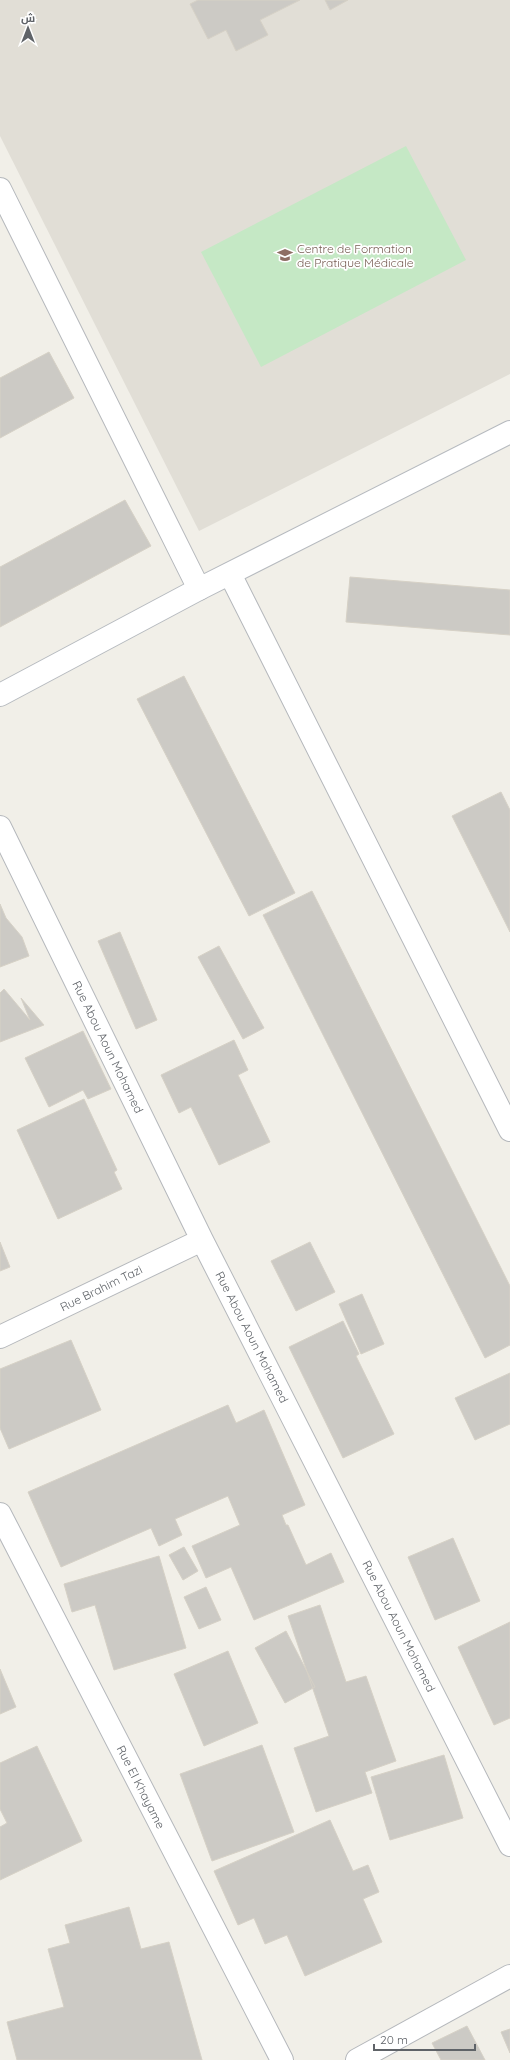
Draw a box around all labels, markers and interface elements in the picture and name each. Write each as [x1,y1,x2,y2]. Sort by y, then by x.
north arrow [8,8,48,48]
text: ش [21,11,35,25]
place label: Centre de Formation de Pratique Médicale [297,241,414,270]
school or university icon: Centre de Formation de Pratique Médicale [276,246,294,264]
street label: Rue Abou Aoun Mohamed [69,978,147,1116]
street label: Rue Brahim Tazi [57,1262,145,1314]
street label: Rue Abou Aoun Mohamed [212,1269,292,1405]
street label: Rue Abou Aoun Mohamed [359,1558,439,1694]
street label: Rue El Khayame [114,1743,169,1831]
scale bar [374,2026,475,2052]
text: 20 m [380,2032,408,2047]

